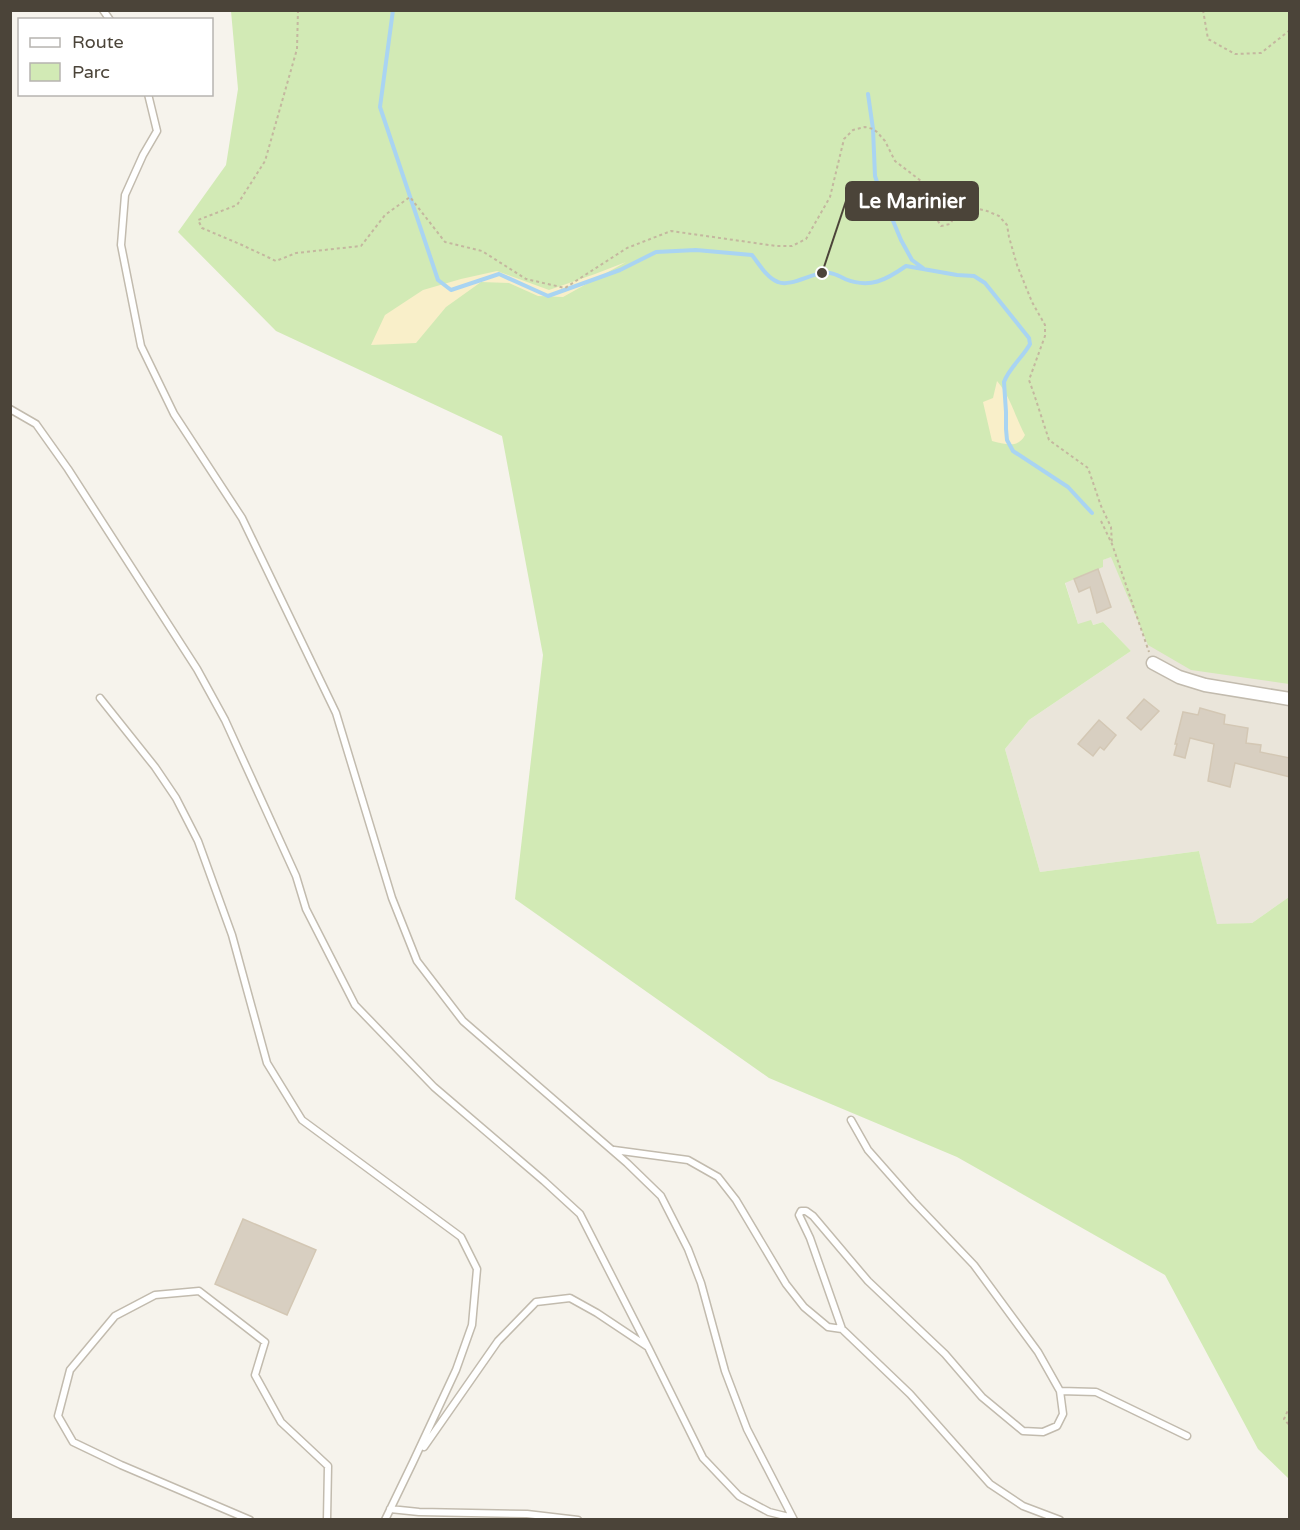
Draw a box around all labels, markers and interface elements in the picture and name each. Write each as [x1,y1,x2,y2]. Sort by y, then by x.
legend [18,18,213,96]
text: Route [72,31,124,53]
text: Parc [72,61,110,83]
callout: Le Marinier [846,182,978,220]
text: Le Marinier [858,190,966,214]

